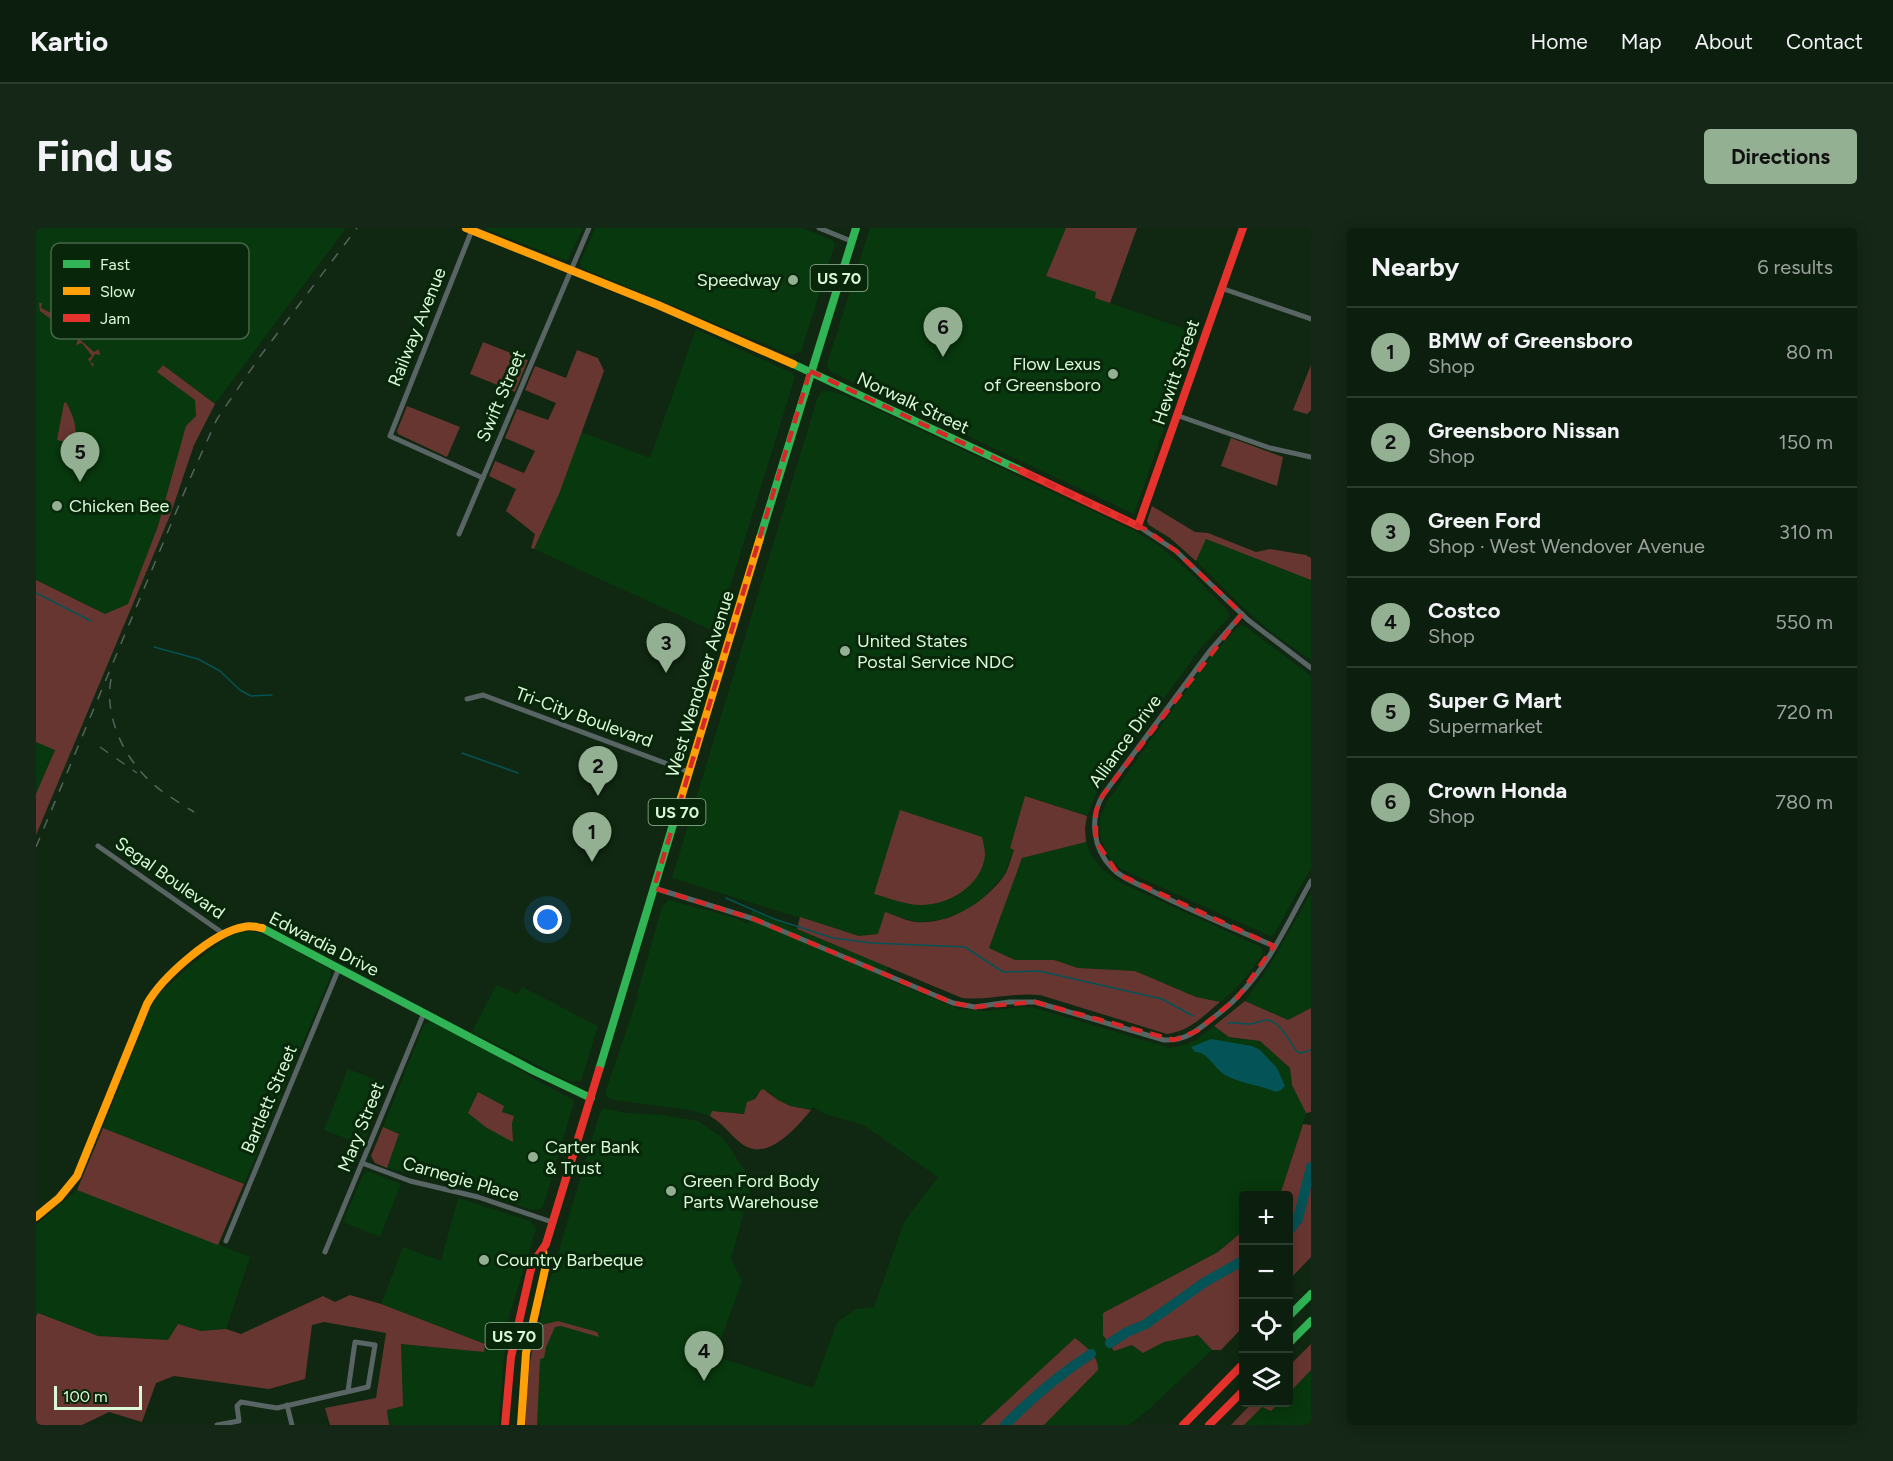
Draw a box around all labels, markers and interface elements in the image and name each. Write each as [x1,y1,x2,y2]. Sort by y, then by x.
text: Kartio [30,24,108,58]
text: Home [1531,29,1588,54]
text: Map [1621,29,1662,54]
text: About [1695,29,1753,54]
text: Contact [1786,29,1863,54]
button: Directions [1704,129,1857,184]
text: Find us [36,131,173,182]
legend [51,243,249,339]
text: Nearby [1371,251,1459,283]
text: Fast [100,255,130,274]
text: 6 results [1757,255,1833,279]
street label: Railway Avenue [383,264,451,390]
road number: US 70 [810,265,868,291]
place label: Speedway [697,269,782,291]
marker: Speedway [786,273,800,287]
text: Slow [100,282,135,301]
pin: 6 [924,308,962,357]
text: Jam [100,309,130,328]
street label: Hewitt Street [1148,316,1204,428]
text: BMW of Greensboro [1428,327,1633,354]
text: 1 [1386,340,1395,364]
text: 80 m [1786,340,1833,364]
street label: Swift Street [472,347,530,445]
place label: Flow Lexus of Greensboro [984,353,1101,396]
text: Shop [1428,354,1475,378]
street label: Norwalk Street [853,367,973,439]
marker: Flow Lexus of Greensboro [1106,367,1120,381]
text: Greensboro Nissan [1428,417,1620,444]
text: 2 [1385,430,1396,454]
text: 150 m [1778,430,1833,454]
pin: 5 [60,432,99,482]
text: Shop [1428,444,1475,468]
place label: Chicken Bee [69,495,170,517]
marker: Chicken Bee [50,499,64,513]
text: Green Ford [1428,507,1541,534]
text: 3 [1385,520,1396,544]
text: 310 m [1779,520,1833,544]
text: Shop · West Wendover Avenue [1428,534,1705,558]
street label: West Wendover Avenue [661,588,739,780]
text: Costco [1428,597,1500,624]
text: 4 [1384,610,1397,634]
text: 550 m [1775,610,1833,634]
pin: 3 [646,624,686,673]
text: Shop [1428,624,1475,648]
place label: United States Postal Service NDC [857,630,1014,673]
marker: United States Postal Service NDC [838,644,852,658]
street label: Tri-City Boulevard [512,682,656,752]
text: Super G Mart [1428,687,1562,714]
street label: Alliance Drive [1084,690,1166,792]
text: 5 [1385,700,1396,724]
text: 720 m [1776,700,1833,724]
text: Supermarket [1428,714,1543,738]
pin: 2 [578,746,618,796]
text: Crown Honda [1428,777,1567,804]
text: 6 [1385,790,1396,814]
text: 780 m [1775,790,1833,814]
road number: US 70 [648,799,706,825]
text: Shop [1428,804,1475,828]
pin: 1 [572,812,612,862]
street label: Segal Boulevard [111,832,229,924]
your location [533,905,562,934]
street label: Edwardia Drive [265,907,383,981]
street label: Bartlett Street [236,1041,302,1156]
street label: Mary Street [333,1079,389,1175]
place label: Carter Bank & Trust [545,1136,640,1179]
marker: Carter Bank & Trust [526,1150,540,1164]
street label: Carnegie Place [400,1152,522,1206]
place label: Green Ford Body Parts Warehouse [683,1170,820,1213]
marker: Green Ford Body Parts Warehouse [664,1184,678,1198]
map controls [1239,1191,1293,1407]
button: + [1239,1191,1293,1245]
button: − [1239,1245,1293,1299]
place label: Country Barbeque [496,1249,643,1271]
marker: Country Barbeque [477,1253,491,1267]
button: locate [1239,1299,1293,1353]
road number: US 70 [486,1323,542,1349]
pin: 4 [684,1332,724,1381]
button: layers [1239,1353,1293,1407]
scale bar [54,1383,142,1410]
text: 100 m [63,1387,108,1406]

